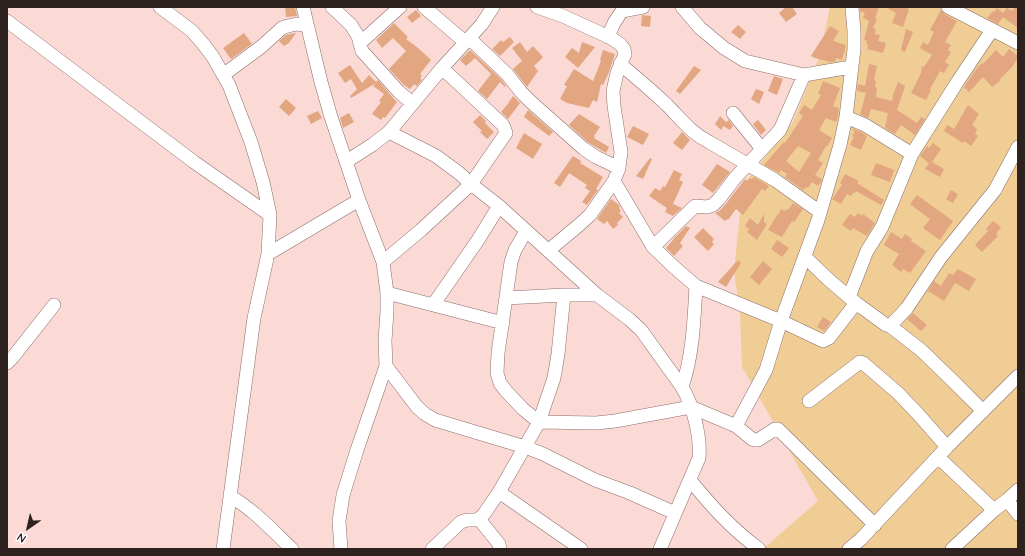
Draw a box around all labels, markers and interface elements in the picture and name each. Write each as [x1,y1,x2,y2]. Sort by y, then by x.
north arrow [8,508,48,548]
text: N [14,530,29,546]

